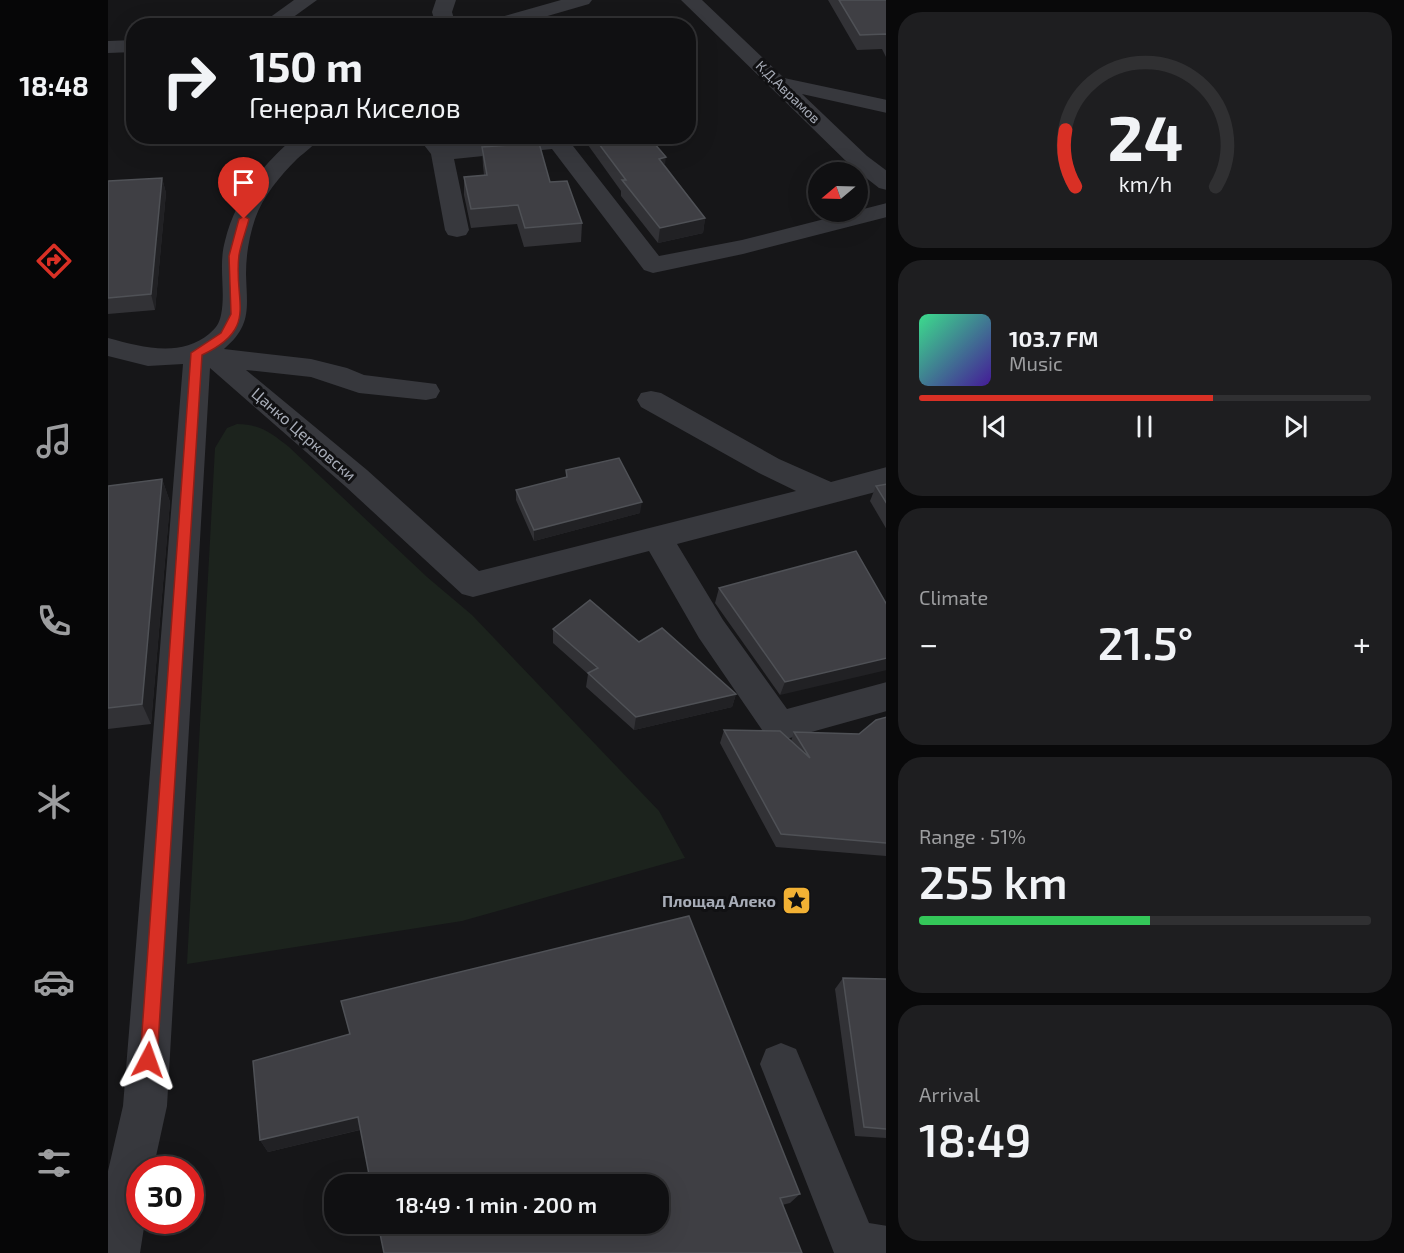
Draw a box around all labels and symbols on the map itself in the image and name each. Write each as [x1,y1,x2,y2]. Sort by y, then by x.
street label: К.Д.Аврамов [753,57,824,127]
pin [218,157,269,219]
north arrow [808,162,868,222]
street label: Цанко Церковски [248,383,360,484]
place icon: Площад Алеко [781,885,813,917]
place label: Площад Алеко [662,891,776,910]
position arrow [116,1028,180,1092]
speed limit sign: 30 [126,1156,204,1234]

